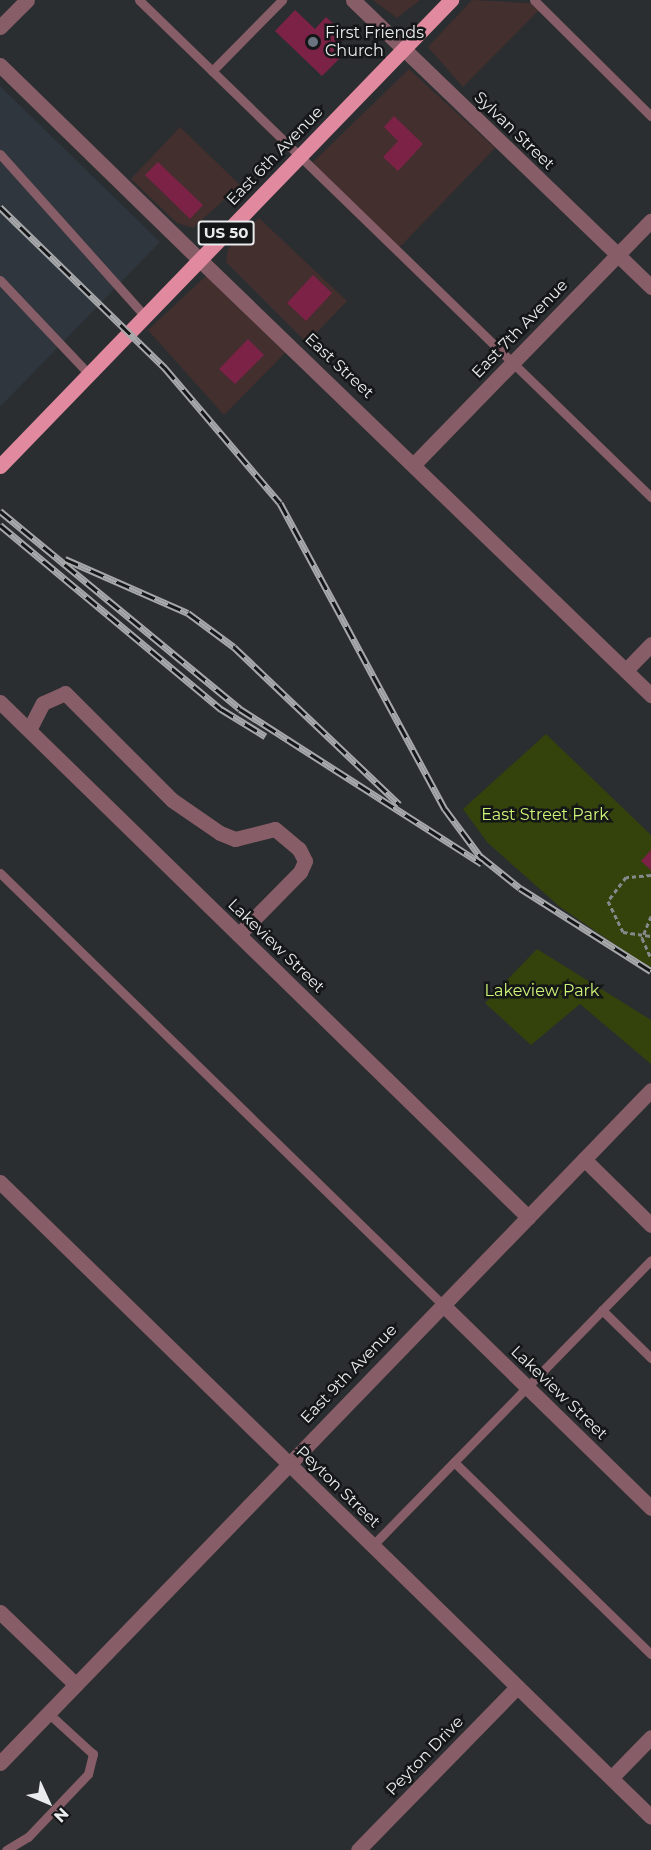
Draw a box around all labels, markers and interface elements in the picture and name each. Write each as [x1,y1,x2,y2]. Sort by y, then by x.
place label: First Friends Church [325,23,424,61]
marker: First Friends Church [306,35,320,49]
street label: Sylvan Street [470,88,558,174]
street label: East 6th Avenue [223,103,327,209]
road number: US 50 [198,221,254,245]
street label: East 7th Avenue [468,276,572,382]
street label: East Street [301,329,377,403]
park label: East Street Park [481,805,609,825]
street label: Lakeview Street [224,895,328,997]
park label: Lakeview Park [485,981,599,1001]
street label: East 9th Avenue [297,1320,401,1428]
street label: Lakeview Street [507,1342,611,1444]
street label: Peyton Street [292,1442,384,1532]
street label: Peyton Drive [382,1712,468,1800]
north arrow [18,1772,78,1832]
text: N [50,1804,73,1826]

